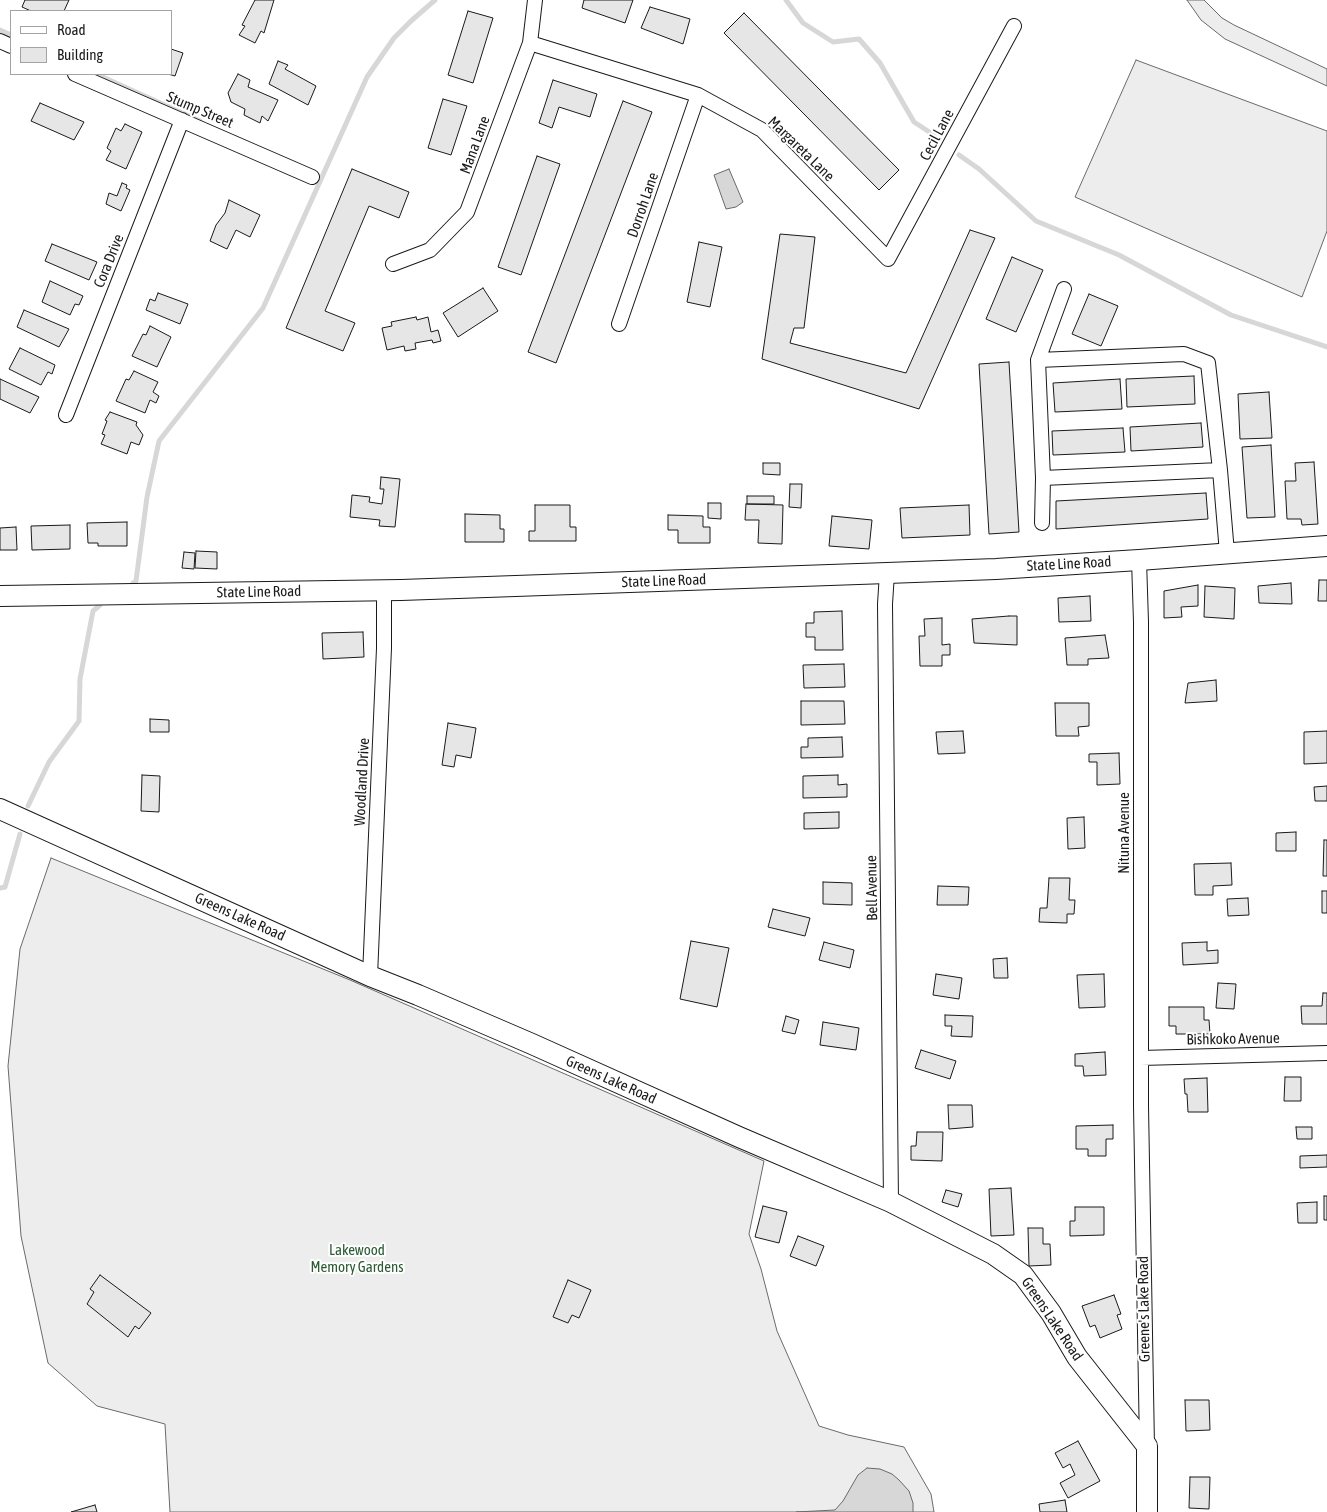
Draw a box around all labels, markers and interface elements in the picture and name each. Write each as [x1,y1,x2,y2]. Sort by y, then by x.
legend [10,10,172,75]
text: Road [57,21,86,38]
text: Building [57,46,103,63]
street label: Stump Street [164,88,236,132]
street label: Cecil Lane [916,106,958,164]
street label: Margareta Lane [764,113,838,185]
street label: Mana Lane [456,114,494,176]
street label: Dorroh Lane [623,170,663,240]
street label: Cora Drive [90,232,128,290]
street label: State Line Road [1026,553,1112,575]
street label: State Line Road [621,571,707,591]
street label: State Line Road [217,582,301,602]
street label: Woodland Drive [351,738,373,826]
street label: Nituna Avenue [1115,792,1133,874]
street label: Bell Avenue [862,855,882,921]
street label: Greens Lake Road [192,889,288,945]
street label: Bishkoko Avenue [1186,1029,1280,1049]
street label: Greens Lake Road [563,1052,659,1108]
park label: Lakewood Memory Gardens [310,1241,404,1276]
street label: Greene's Lake Road [1134,1256,1154,1362]
street label: Greens Lake Road [1017,1274,1087,1364]

